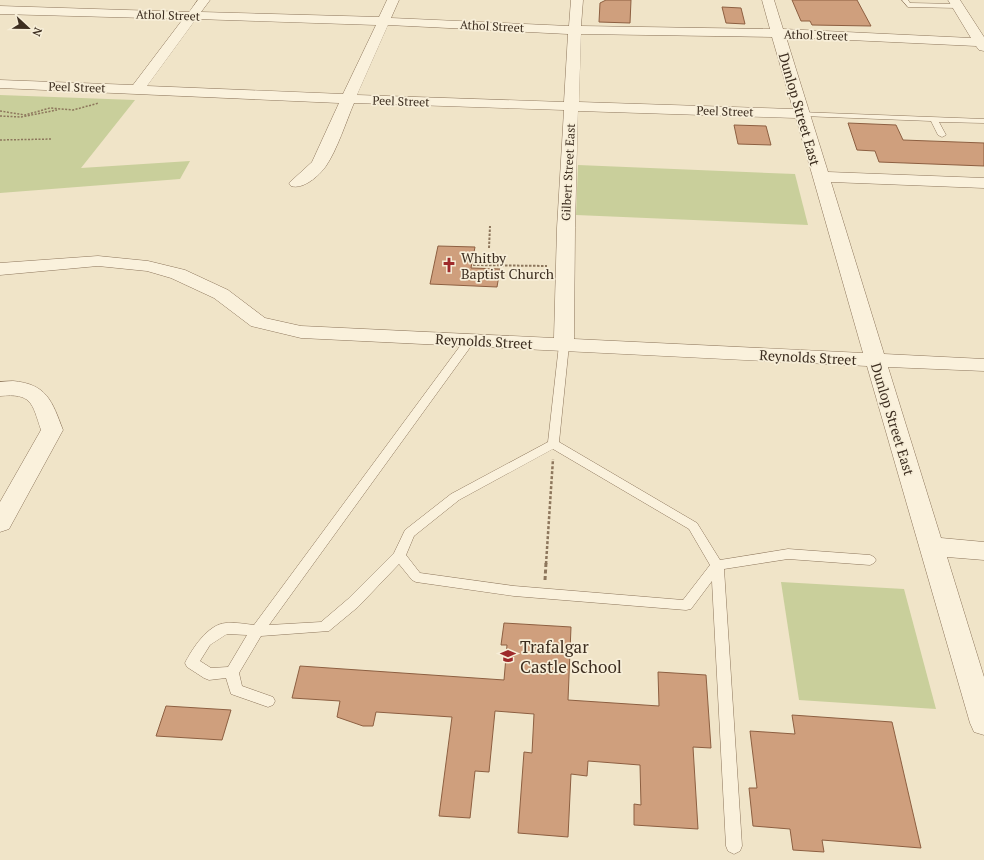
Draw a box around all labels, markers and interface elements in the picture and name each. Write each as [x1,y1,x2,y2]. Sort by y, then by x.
street label: Athol Street [136,6,201,24]
north arrow [8,8,48,48]
street label: Athol Street [460,17,525,35]
text: N [29,25,45,39]
street label: Athol Street [784,26,849,44]
street label: Dunlop Street East [775,50,825,169]
street label: Peel Street [48,79,106,96]
street label: Peel Street [372,93,430,110]
street label: Peel Street [696,103,754,120]
street label: Gilbert Street East [558,122,578,221]
place label: Whitby Baptist Church [461,248,554,283]
church icon: Whitby Baptist Church [440,256,458,274]
street label: Reynolds Street [435,329,534,353]
street label: Reynolds Street [759,345,858,369]
street label: Dunlop Street East [867,360,919,478]
place label: Trafalgar Castle School [520,635,622,678]
school or university icon: Trafalgar Castle School [499,647,517,665]

